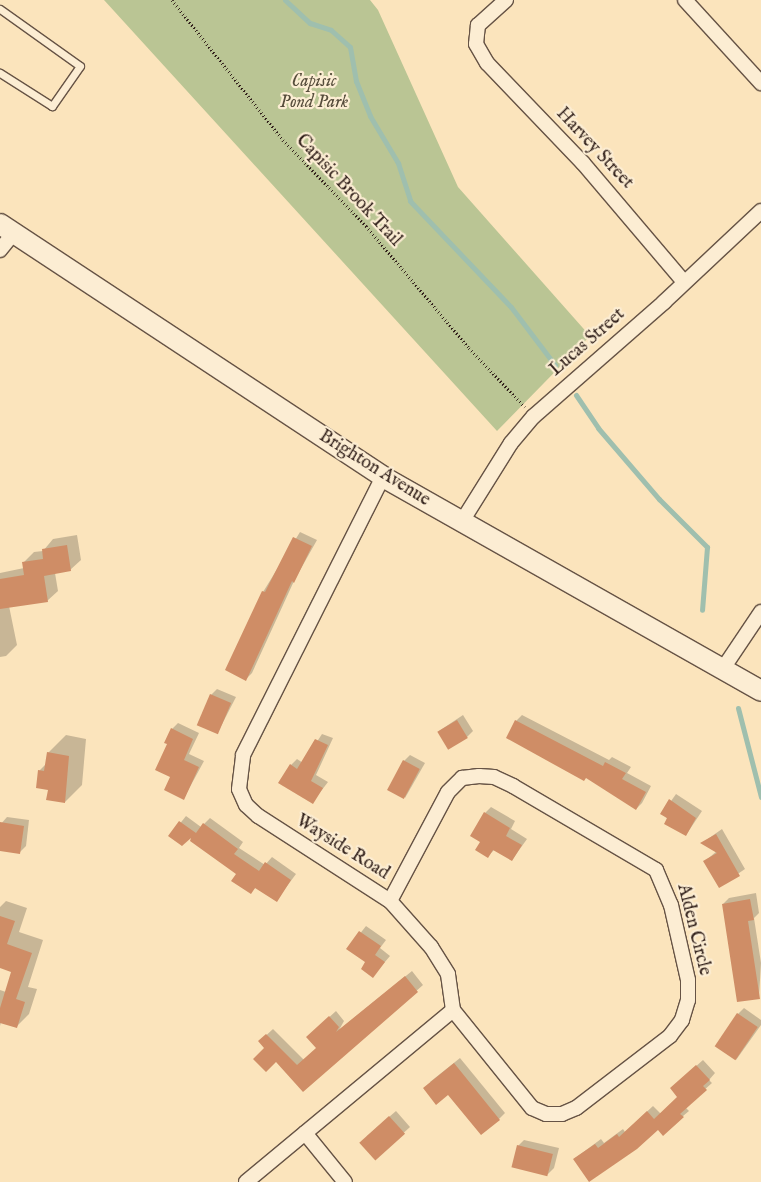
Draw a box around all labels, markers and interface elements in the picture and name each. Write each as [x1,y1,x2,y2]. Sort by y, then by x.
park label: Capisic Pond Park [280,72,348,115]
street label: Harvey Street [551,104,637,194]
street label: Capisic Brook Trail [291,131,405,251]
street label: Lucas Street [546,304,630,382]
street label: Brighton Avenue [314,426,434,512]
street label: Wayside Road [291,811,393,885]
street label: Alden Circle [671,882,715,978]

